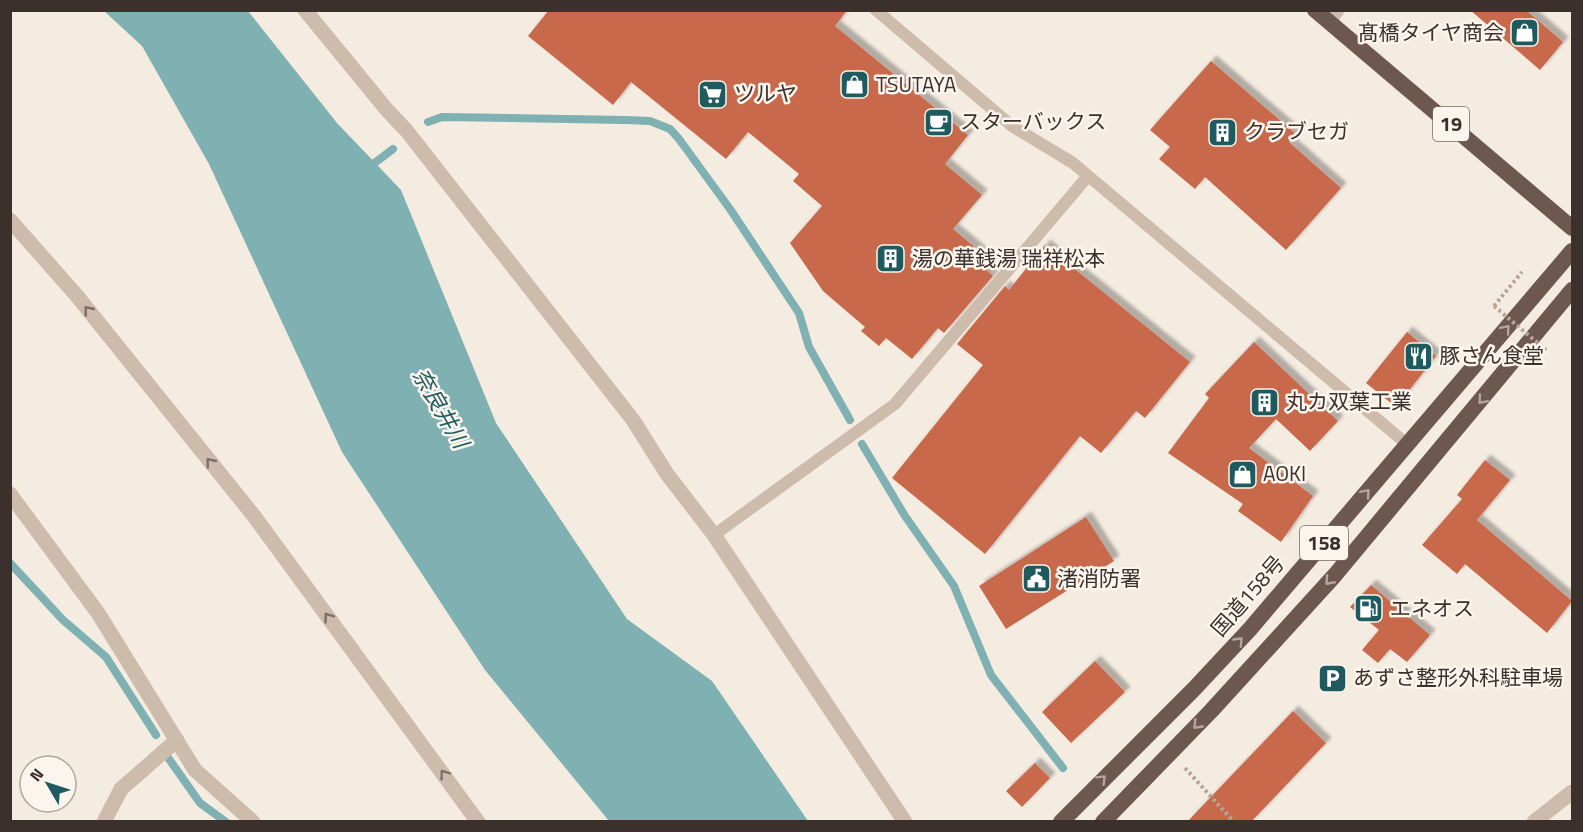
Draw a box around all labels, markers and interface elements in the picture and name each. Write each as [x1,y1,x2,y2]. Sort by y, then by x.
place label: 髙橋タイヤ商会 [1358,16,1504,48]
shop icon: 髙橋タイヤ商会 [1509,17,1541,49]
place label: TSUTAYA [876,68,957,100]
shop icon: TSUTAYA [839,69,871,101]
place label: ツルヤ [734,77,797,109]
supermarket icon: ツルヤ [697,78,729,110]
place label: スターバックス [960,105,1106,137]
cafe icon: スターバックス [923,106,955,138]
road number: 19 [1433,107,1469,141]
place label: クラブセガ [1244,115,1349,147]
building icon: クラブセガ [1207,116,1239,148]
place label: 湯の華銭湯 瑞祥松本 [912,242,1106,274]
building icon: 湯の華銭湯 瑞祥松本 [875,243,907,275]
one-way arrow [84,306,95,317]
one-way arrow [1499,325,1510,336]
place label: 豚さん食堂 [1439,339,1544,371]
restaurant icon: 豚さん食堂 [1402,340,1434,372]
water label: 奈良井川 [404,361,479,456]
place label: 丸カ双葉工業 [1286,385,1412,417]
building icon: 丸カ双葉工業 [1249,386,1281,418]
one-way arrow [1478,393,1489,404]
place label: AOKI [1263,457,1306,489]
one-way arrow [207,458,218,469]
shop icon: AOKI [1226,458,1258,490]
one-way arrow [1359,489,1370,500]
road number: 158 [1300,526,1348,560]
street label: 国道158号 [1203,548,1292,643]
place label: 渚消防署 [1057,562,1141,594]
public building icon: 渚消防署 [1020,563,1052,595]
one-way arrow [1325,575,1336,585]
place label: エネオス [1390,592,1474,624]
fuel station icon: エネオス [1353,593,1385,625]
one-way arrow [324,613,335,624]
one-way arrow [1232,637,1243,648]
place label: あずさ整形外科駐車場 [1353,661,1563,693]
parking icon: あずさ整形外科駐車場 [1316,662,1348,694]
one-way arrow [1194,717,1205,728]
north arrow [18,754,78,814]
text: N [24,763,49,786]
one-way arrow [440,770,451,781]
one-way arrow [1094,776,1105,787]

